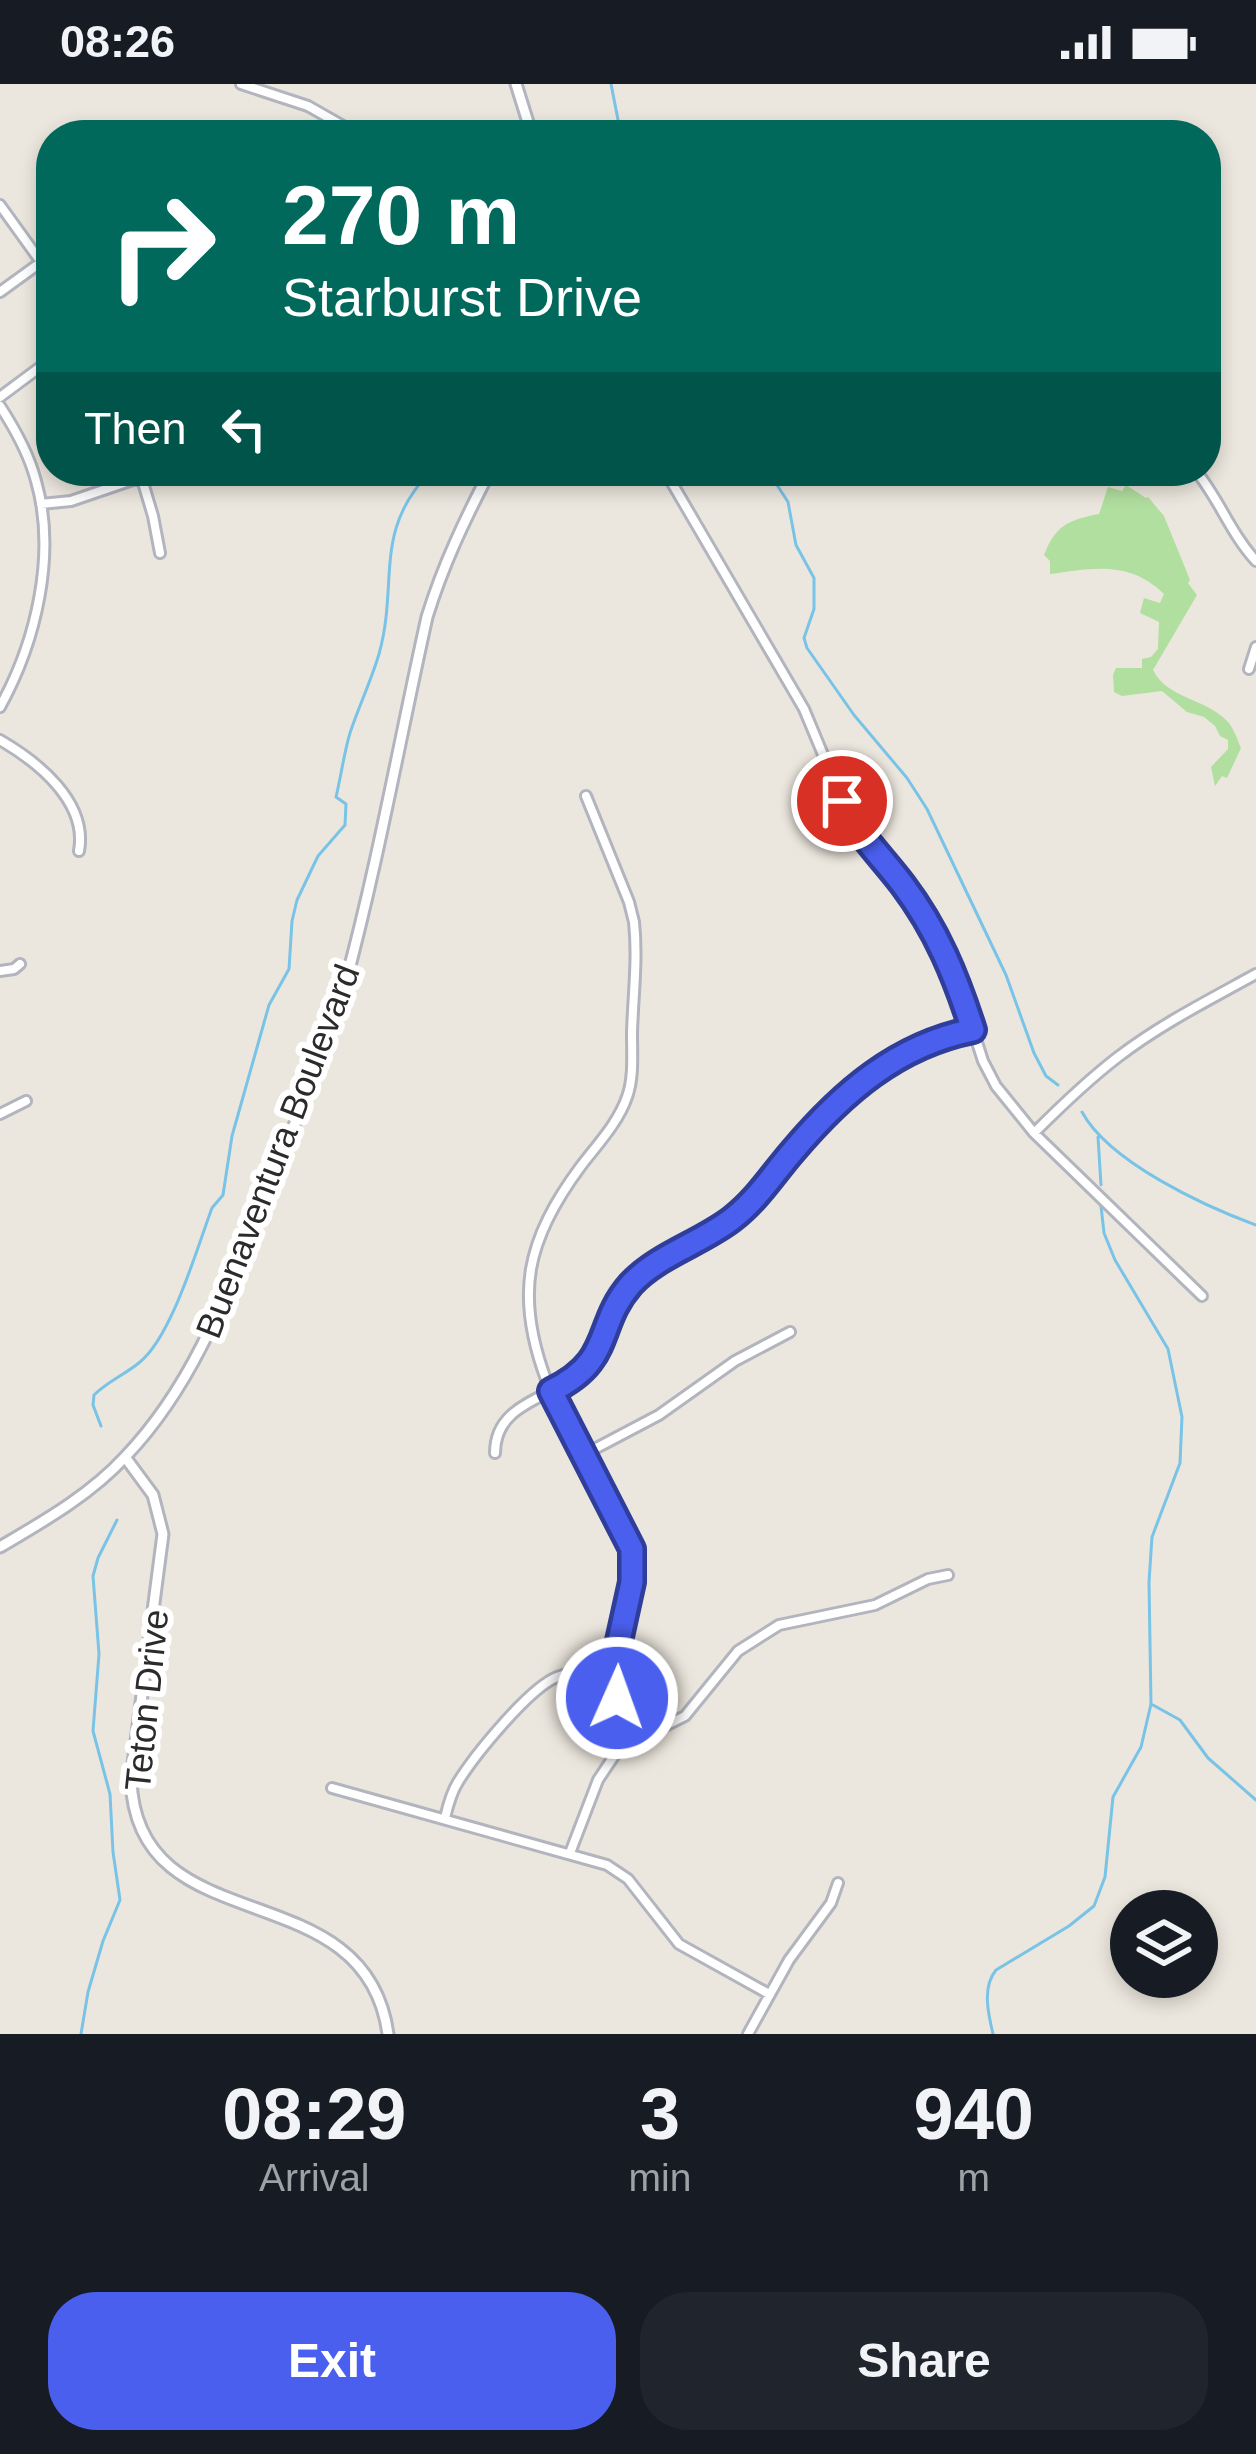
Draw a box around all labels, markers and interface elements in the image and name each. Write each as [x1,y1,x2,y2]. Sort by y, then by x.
text: 08:26 [60,16,175,67]
icon: right [84,168,240,324]
text: 270 m [282,168,520,262]
text: Starburst Drive [282,267,642,327]
icon: left [211,396,277,462]
text: Then [84,403,187,454]
pin [791,750,893,852]
icon: arrive [809,768,875,834]
street label: Buenaventura Boulevard [187,959,368,1344]
street label: Teton Drive [117,1607,176,1793]
position arrow [554,1635,680,1761]
map controls [1110,1890,1218,1998]
button: layers [1110,1890,1218,1998]
text: 08:29 [222,2074,406,2154]
text: 3 [640,2074,680,2154]
text: 940 [914,2074,1034,2154]
text: Arrival [259,2156,370,2199]
text: min [629,2156,691,2199]
text: m [957,2156,990,2199]
button: Exit [48,2292,616,2430]
button: Share [640,2292,1208,2430]

